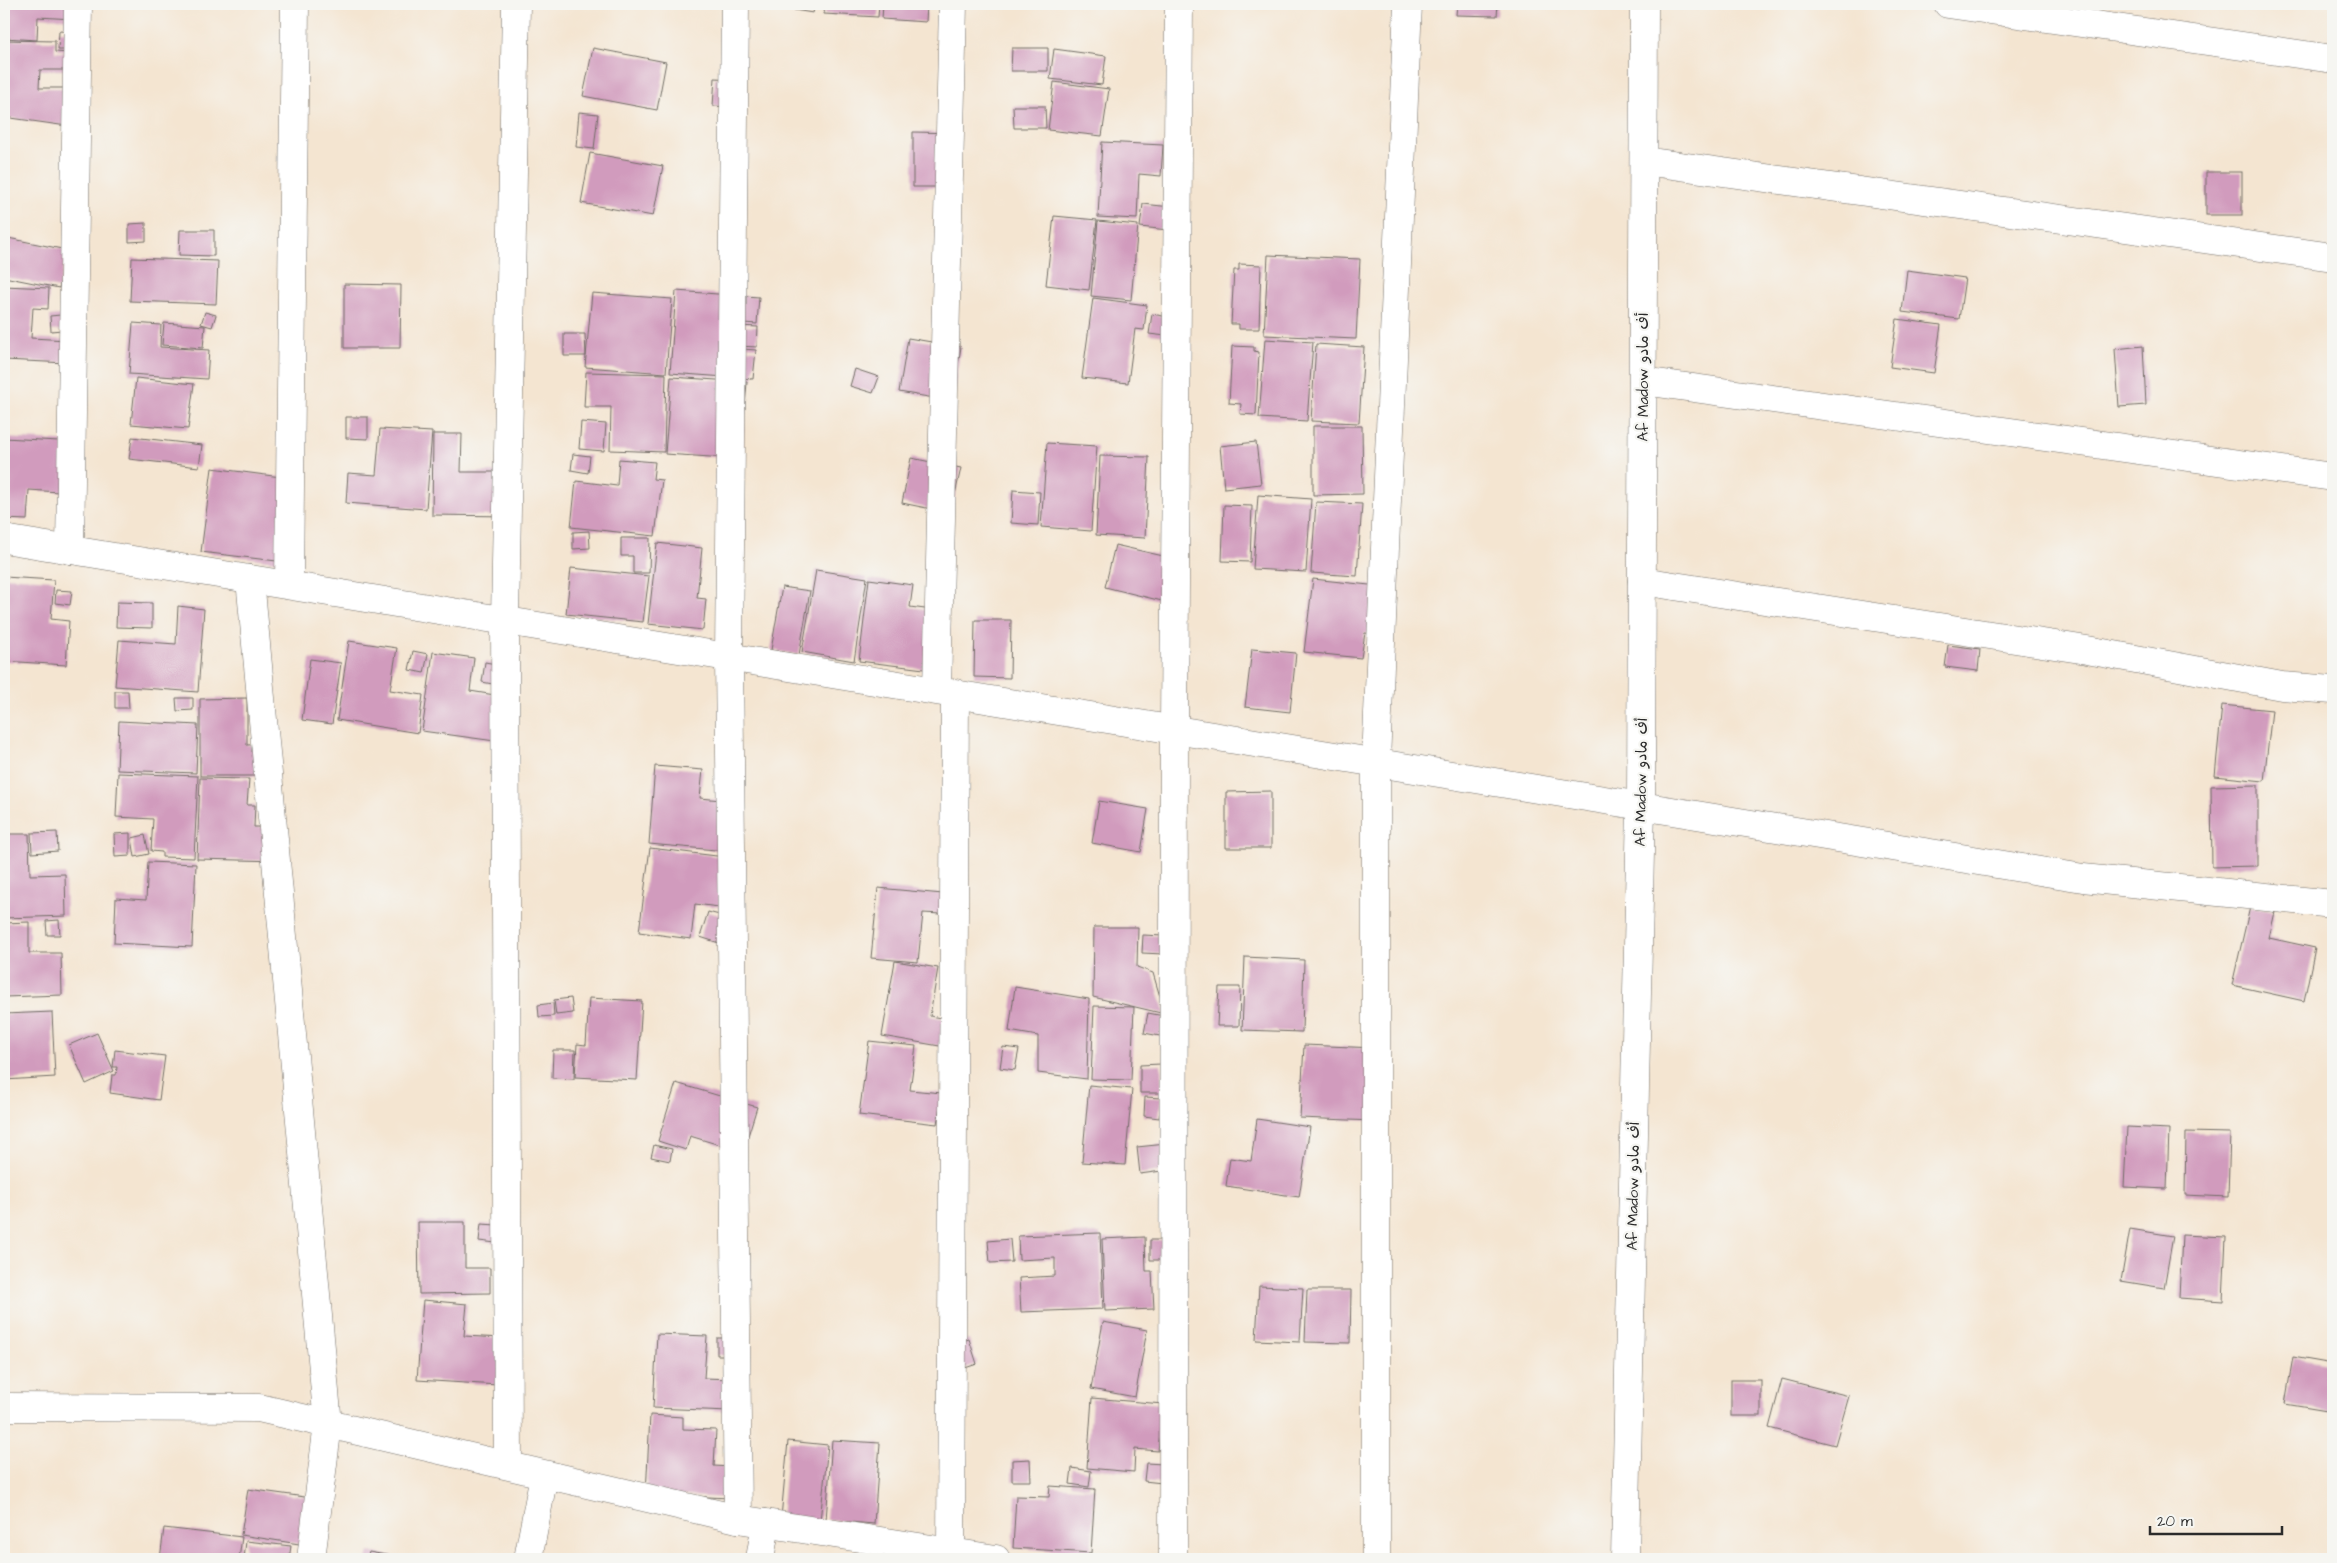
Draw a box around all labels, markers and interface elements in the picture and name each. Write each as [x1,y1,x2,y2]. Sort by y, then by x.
street label: Af Madow أف مادو [1633,312,1654,441]
street label: Af Madow أف مادو [1630,717,1653,847]
street label: Af Madow أف مادو [1622,1121,1645,1251]
scale bar [2150,1503,2282,1535]
text: 20 m [2157,1511,2193,1532]

